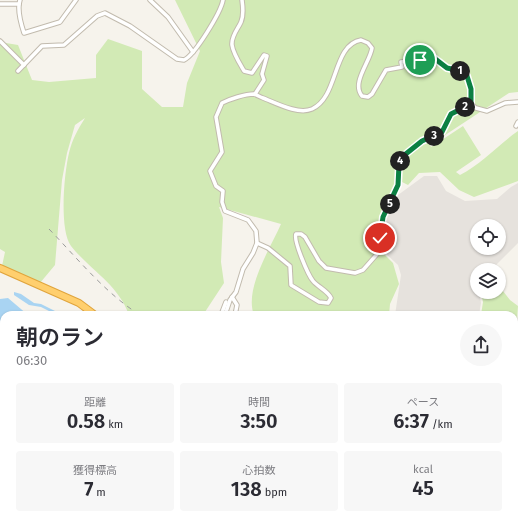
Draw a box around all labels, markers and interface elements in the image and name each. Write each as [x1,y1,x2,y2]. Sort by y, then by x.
pin [403,43,437,77]
icon: arrive [409,49,431,71]
pin: 1 [450,61,470,81]
text: 1 [457,64,463,77]
pin: 2 [455,97,475,117]
text: 2 [462,100,468,113]
pin: 3 [424,126,444,146]
text: 3 [431,129,437,142]
pin: 4 [390,151,410,171]
text: 4 [397,154,403,167]
pin: 5 [380,194,400,214]
text: 5 [387,197,393,210]
map controls [470,219,506,299]
button: locate [470,219,506,255]
pin [363,221,397,255]
icon: check [369,227,391,249]
button: layers [470,263,506,299]
text: 朝のラン [16,324,104,351]
button: share [460,324,502,366]
text: 06:30 [16,353,47,368]
text: 距離 [84,396,106,409]
text: 時間 [248,396,270,409]
text: ペース [407,396,439,409]
text: 0.58 [67,409,105,433]
text: 3:50 [240,409,278,433]
text: 6:37 [393,409,429,433]
text: km [105,418,123,431]
text: /km [429,418,453,431]
text: kcal [413,463,433,476]
text: 獲得標高 [73,464,117,477]
text: 心拍数 [243,464,276,477]
text: 45 [412,476,434,500]
text: 7 [84,477,93,501]
text: 138 [231,477,262,501]
text: m [93,486,106,499]
text: bpm [262,486,287,499]

